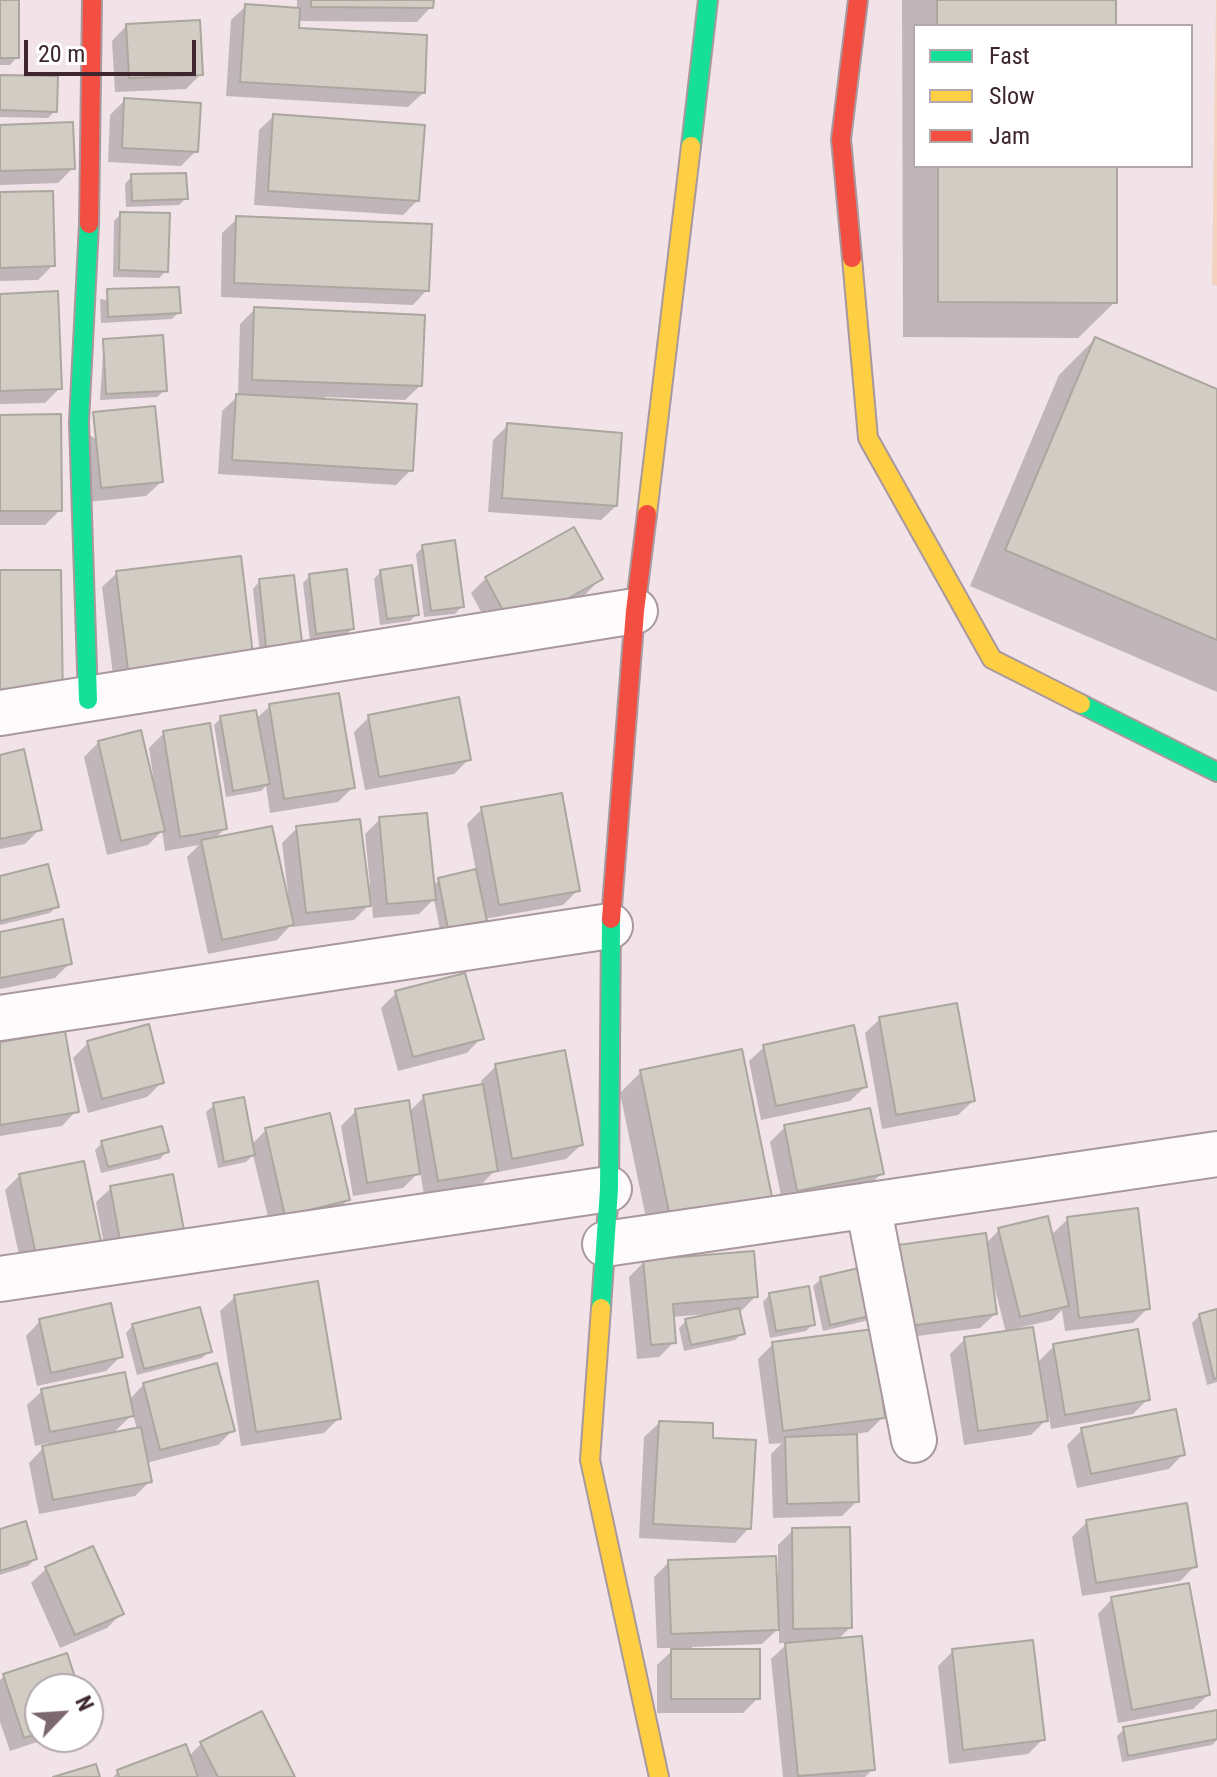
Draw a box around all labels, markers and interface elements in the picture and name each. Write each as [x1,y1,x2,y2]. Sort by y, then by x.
scale bar [28,24,200,74]
legend [913,24,1193,168]
text: 20 m [38,40,85,68]
text: Fast [989,42,1030,70]
text: Slow [989,82,1035,110]
text: Jam [989,122,1030,150]
north arrow [24,1673,104,1753]
text: N [70,1692,99,1715]

